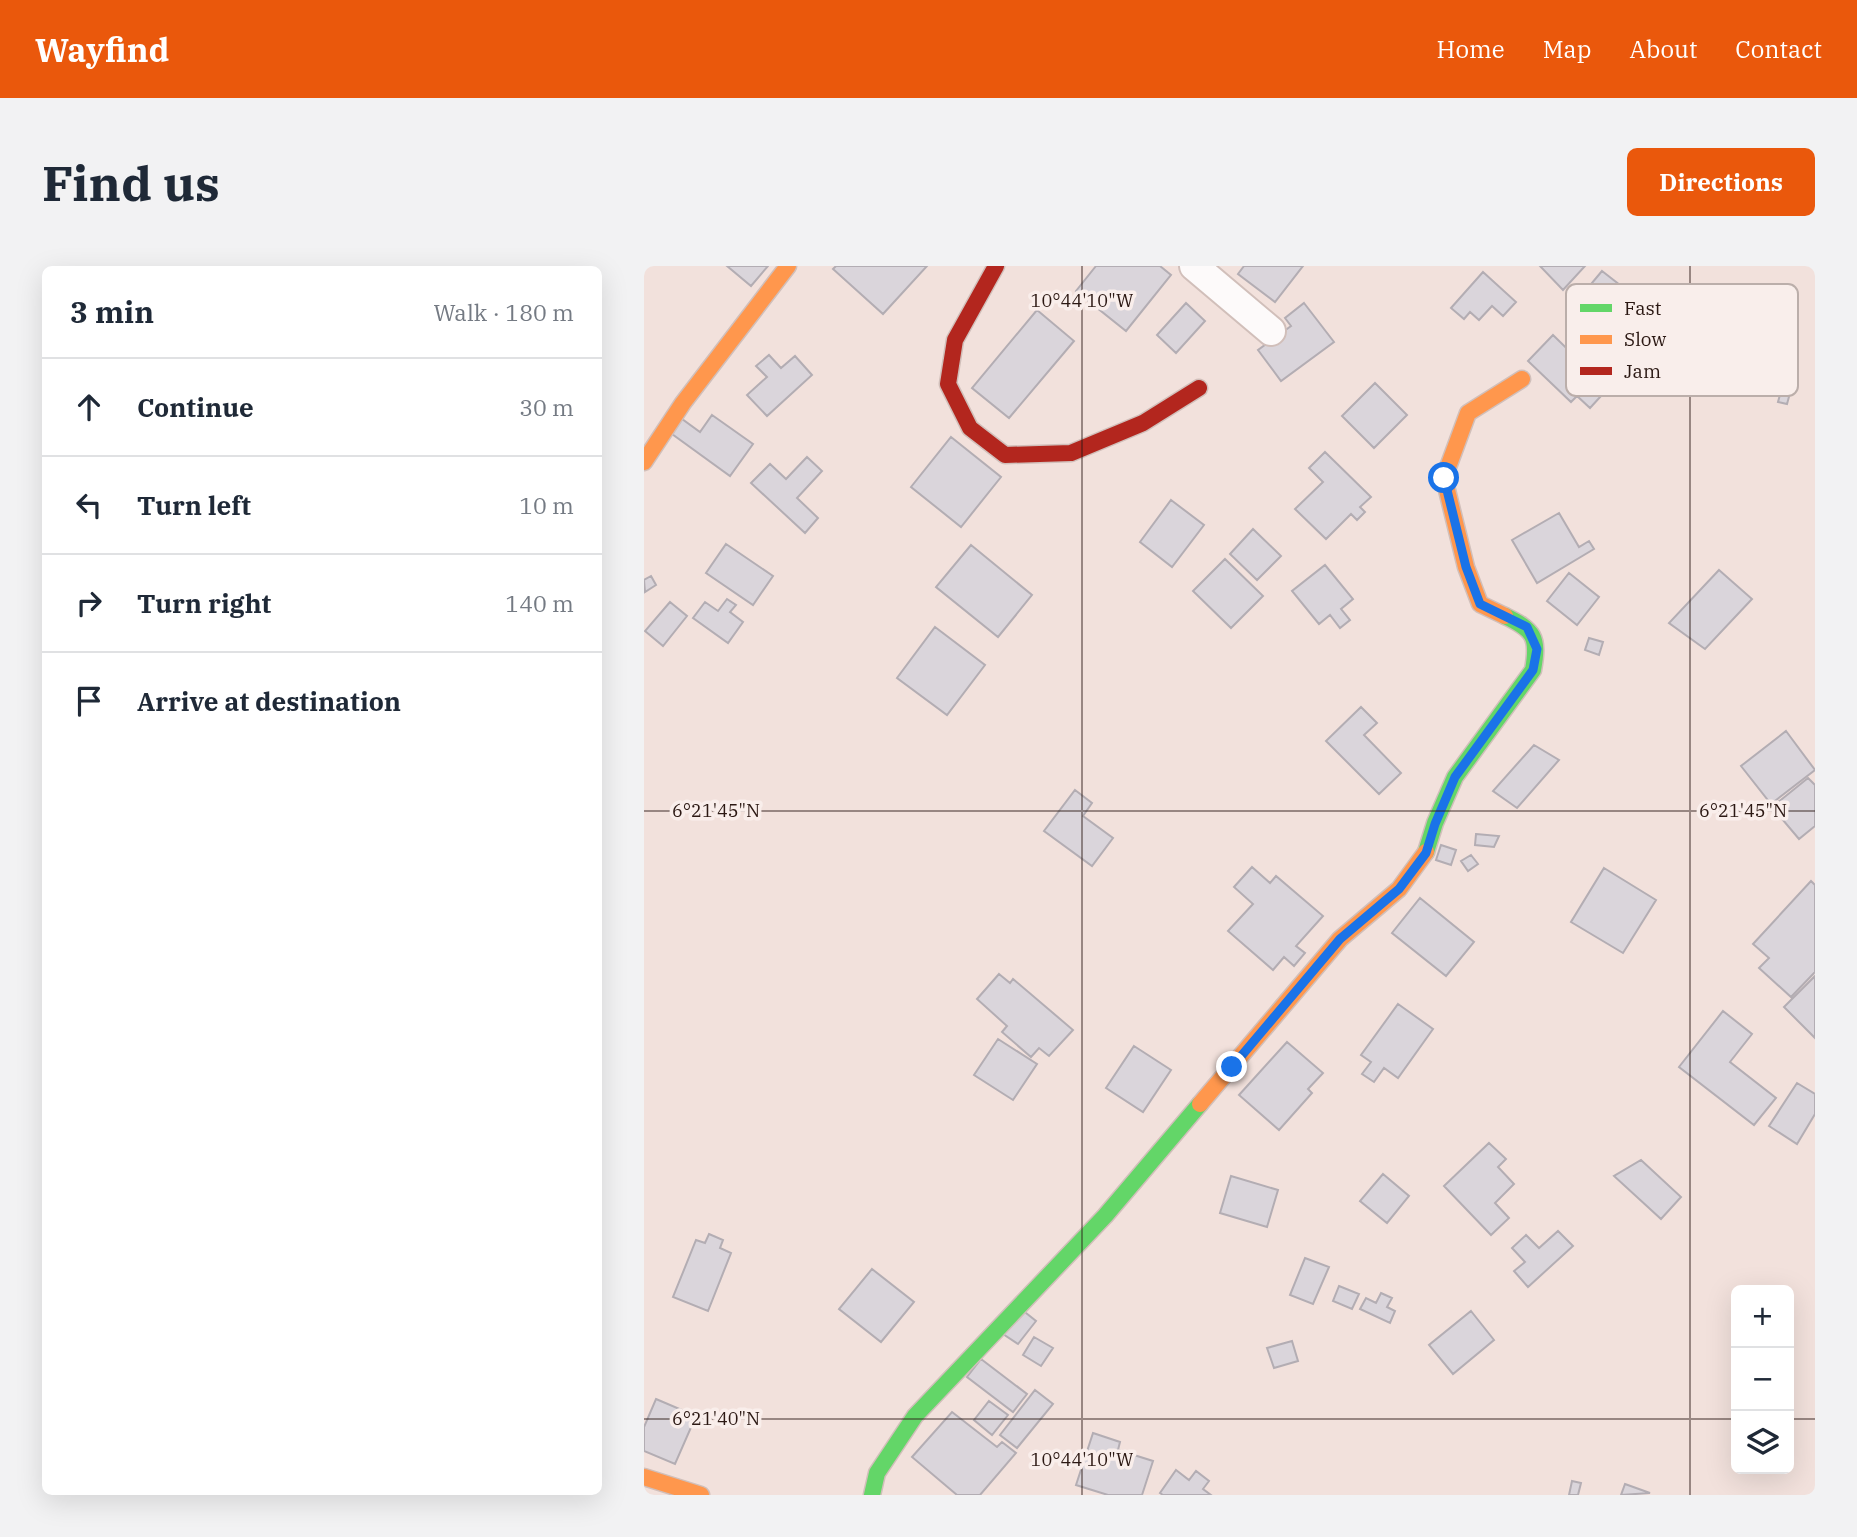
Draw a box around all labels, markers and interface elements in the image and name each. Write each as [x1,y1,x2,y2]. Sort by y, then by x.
text: Wayfind [35,28,169,71]
text: Home [1437,33,1505,65]
text: Map [1543,33,1591,65]
text: About [1629,33,1697,65]
text: Contact [1735,33,1822,65]
button: Directions [1627,148,1815,216]
text: Find us [42,151,220,214]
legend [1566,284,1798,396]
text: 10°44'10"W [1031,289,1134,312]
text: 3 min [70,292,154,331]
text: Fast [1624,296,1662,320]
text: Walk · 180 m [433,297,574,327]
text: Slow [1624,327,1666,351]
text: Jam [1624,359,1661,383]
icon: ahead [70,388,108,426]
text: Continue [137,390,254,424]
text: 30 m [519,392,574,422]
route start [1428,462,1459,493]
icon: left [70,486,108,524]
text: Turn left [137,488,251,522]
text: 10 m [519,490,574,520]
icon: right [70,584,108,622]
text: Turn right [137,586,271,620]
text: 140 m [505,588,574,618]
icon: arrive [70,682,108,720]
text: Arrive at destination [137,684,401,718]
text: 6°21'45"N [672,799,760,822]
text: 6°21'45"N [1699,799,1787,822]
route end [1216,1051,1247,1082]
map controls [1731,1285,1794,1474]
button: + [1731,1285,1794,1348]
button: − [1731,1348,1794,1411]
text: 6°21'40"N [672,1407,760,1430]
button: layers [1731,1411,1794,1474]
text: 10°44'10"W [1031,1448,1134,1471]

